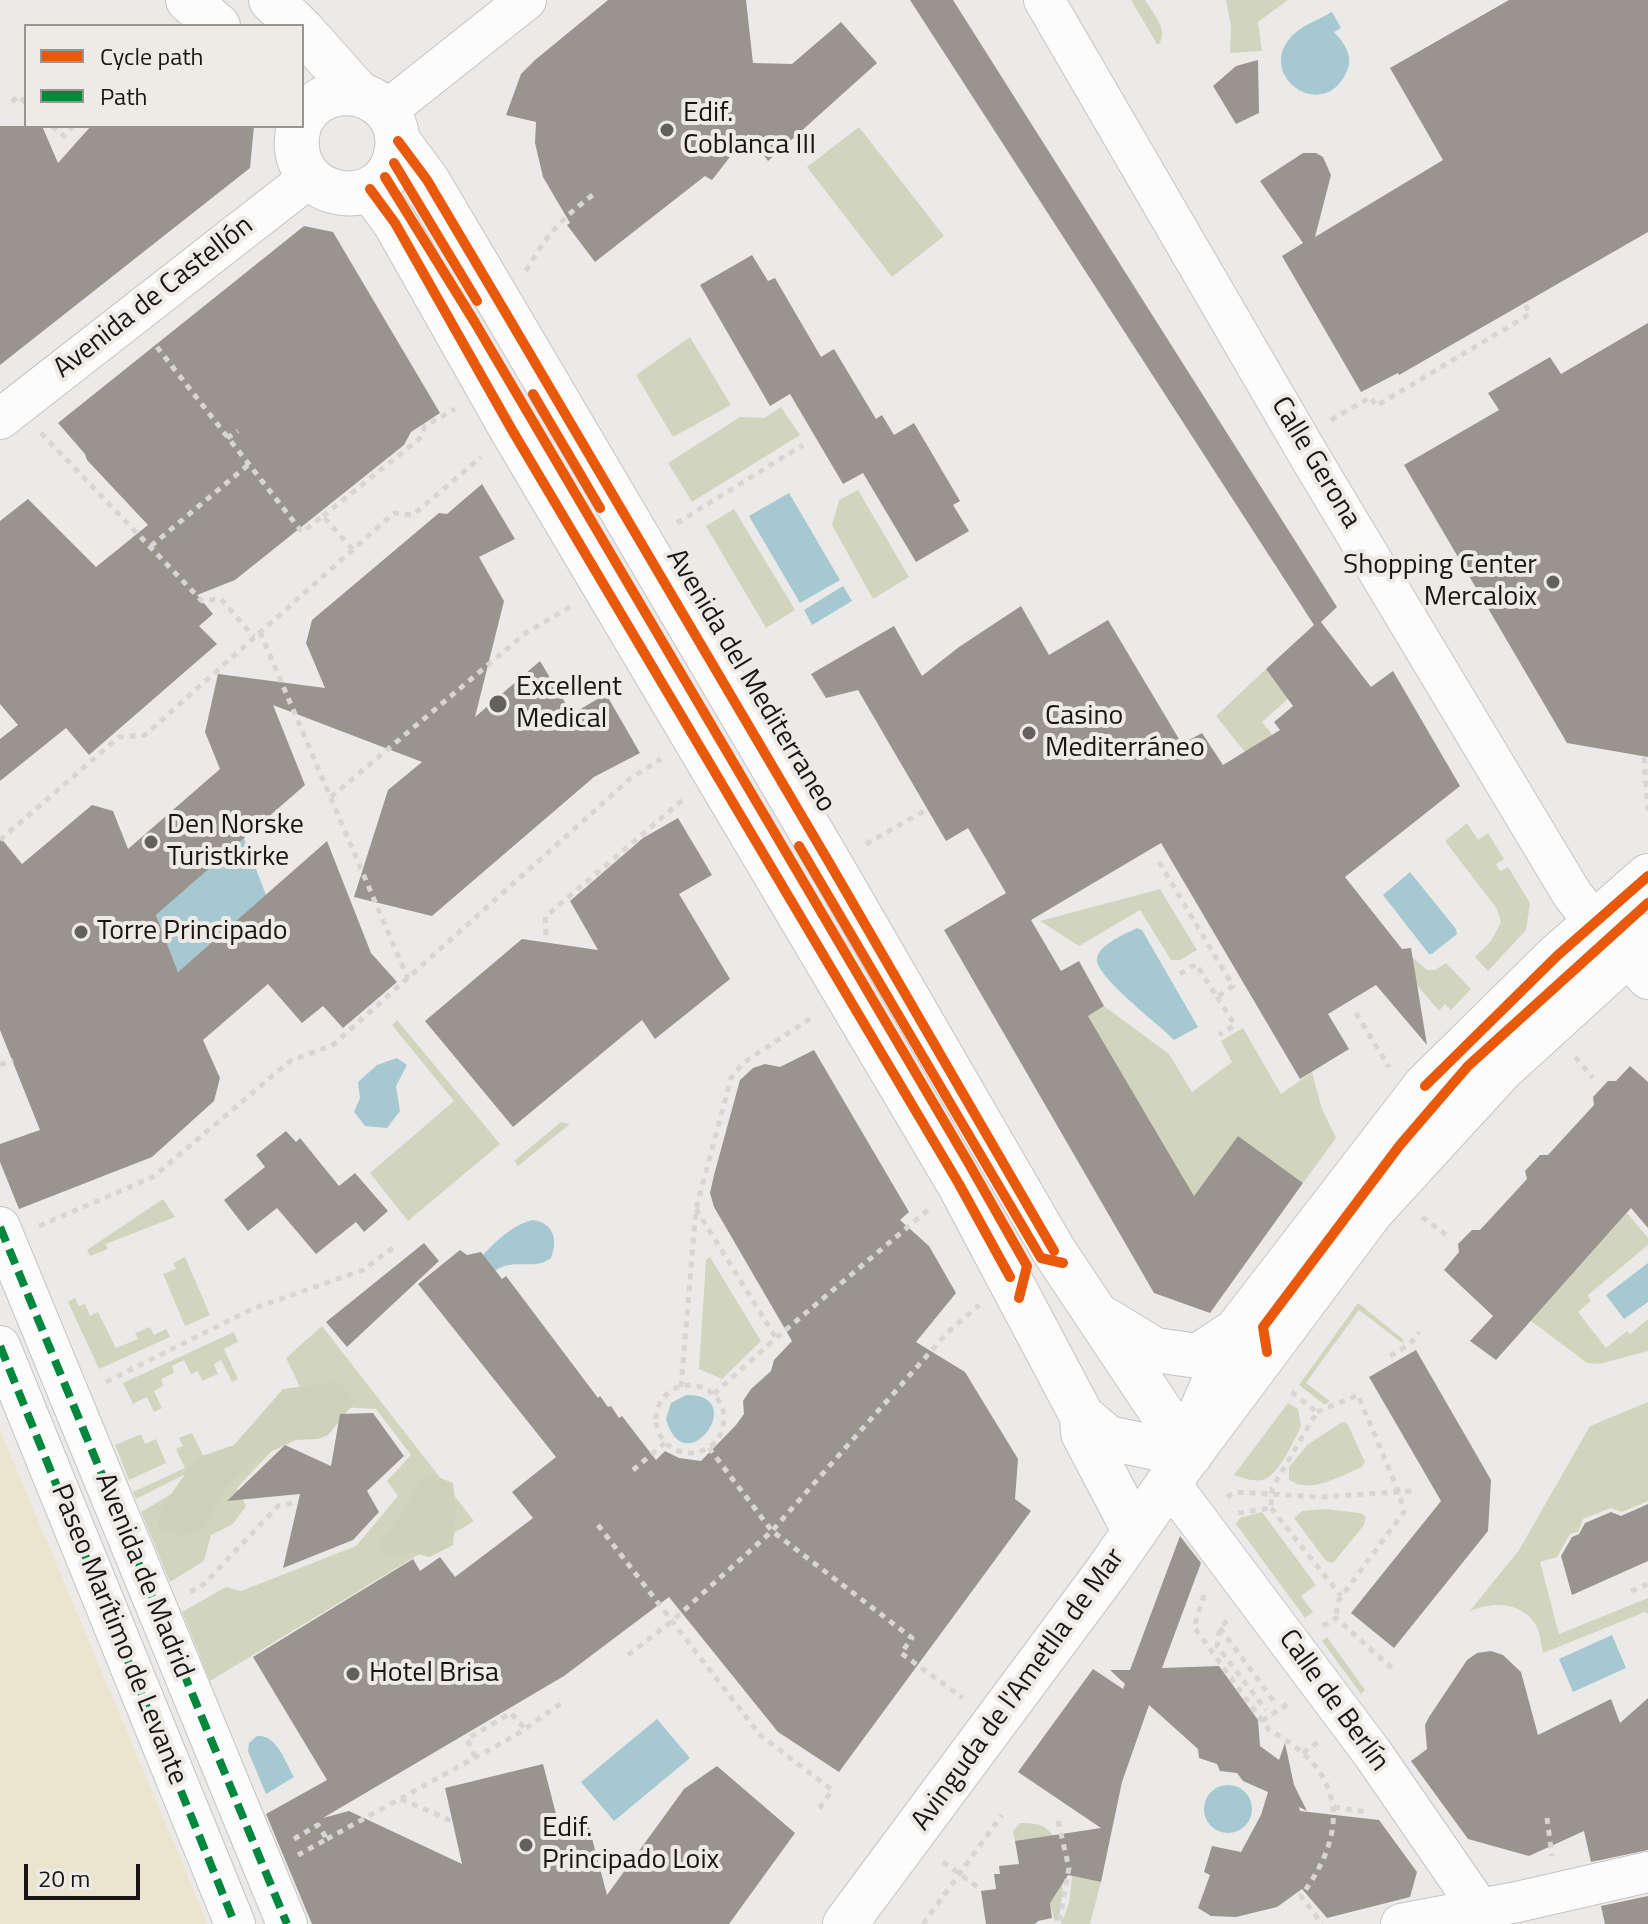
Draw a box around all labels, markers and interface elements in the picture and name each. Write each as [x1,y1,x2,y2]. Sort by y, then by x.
legend [24,24,304,128]
text: Cycle path [100,38,203,74]
text: Path [100,78,147,114]
place label: Edif. Coblanca III [683,97,816,163]
marker: Edif. Coblanca III [658,121,676,139]
street label: Avenida de Castellón [48,210,260,386]
street label: Calle Gerona [1263,391,1367,535]
street label: Avenida del Mediterraneo [658,543,842,819]
place label: Shopping Center Mercaloix [1343,549,1537,615]
marker: Shopping Center Mercaloix [1544,573,1562,591]
place label: Excellent Medical [516,671,622,737]
marker: Excellent Medical [487,693,509,715]
place label: Casino Mediterráneo [1045,700,1205,766]
marker: Casino Mediterráneo [1020,724,1038,742]
place label: Den Norske Turistkirke [167,809,304,875]
marker: Den Norske Turistkirke [142,833,160,851]
place label: Torre Principado [97,915,288,949]
marker: Torre Principado [72,923,90,941]
street label: Avenida de Madrid [87,1469,199,1683]
street label: Paseo Marítimo de Levante [42,1480,194,1790]
street label: Avinguda de l'Ametlla de Mar [905,1542,1133,1838]
street label: Calle de Berlín [1271,1624,1395,1778]
place label: Hotel Brisa [369,1657,499,1691]
marker: Hotel Brisa [344,1665,362,1683]
place label: Edif. Principado Loix [542,1812,719,1878]
marker: Edif. Principado Loix [517,1836,535,1854]
scale bar [28,1848,144,1898]
text: 20 m [38,1860,90,1896]

